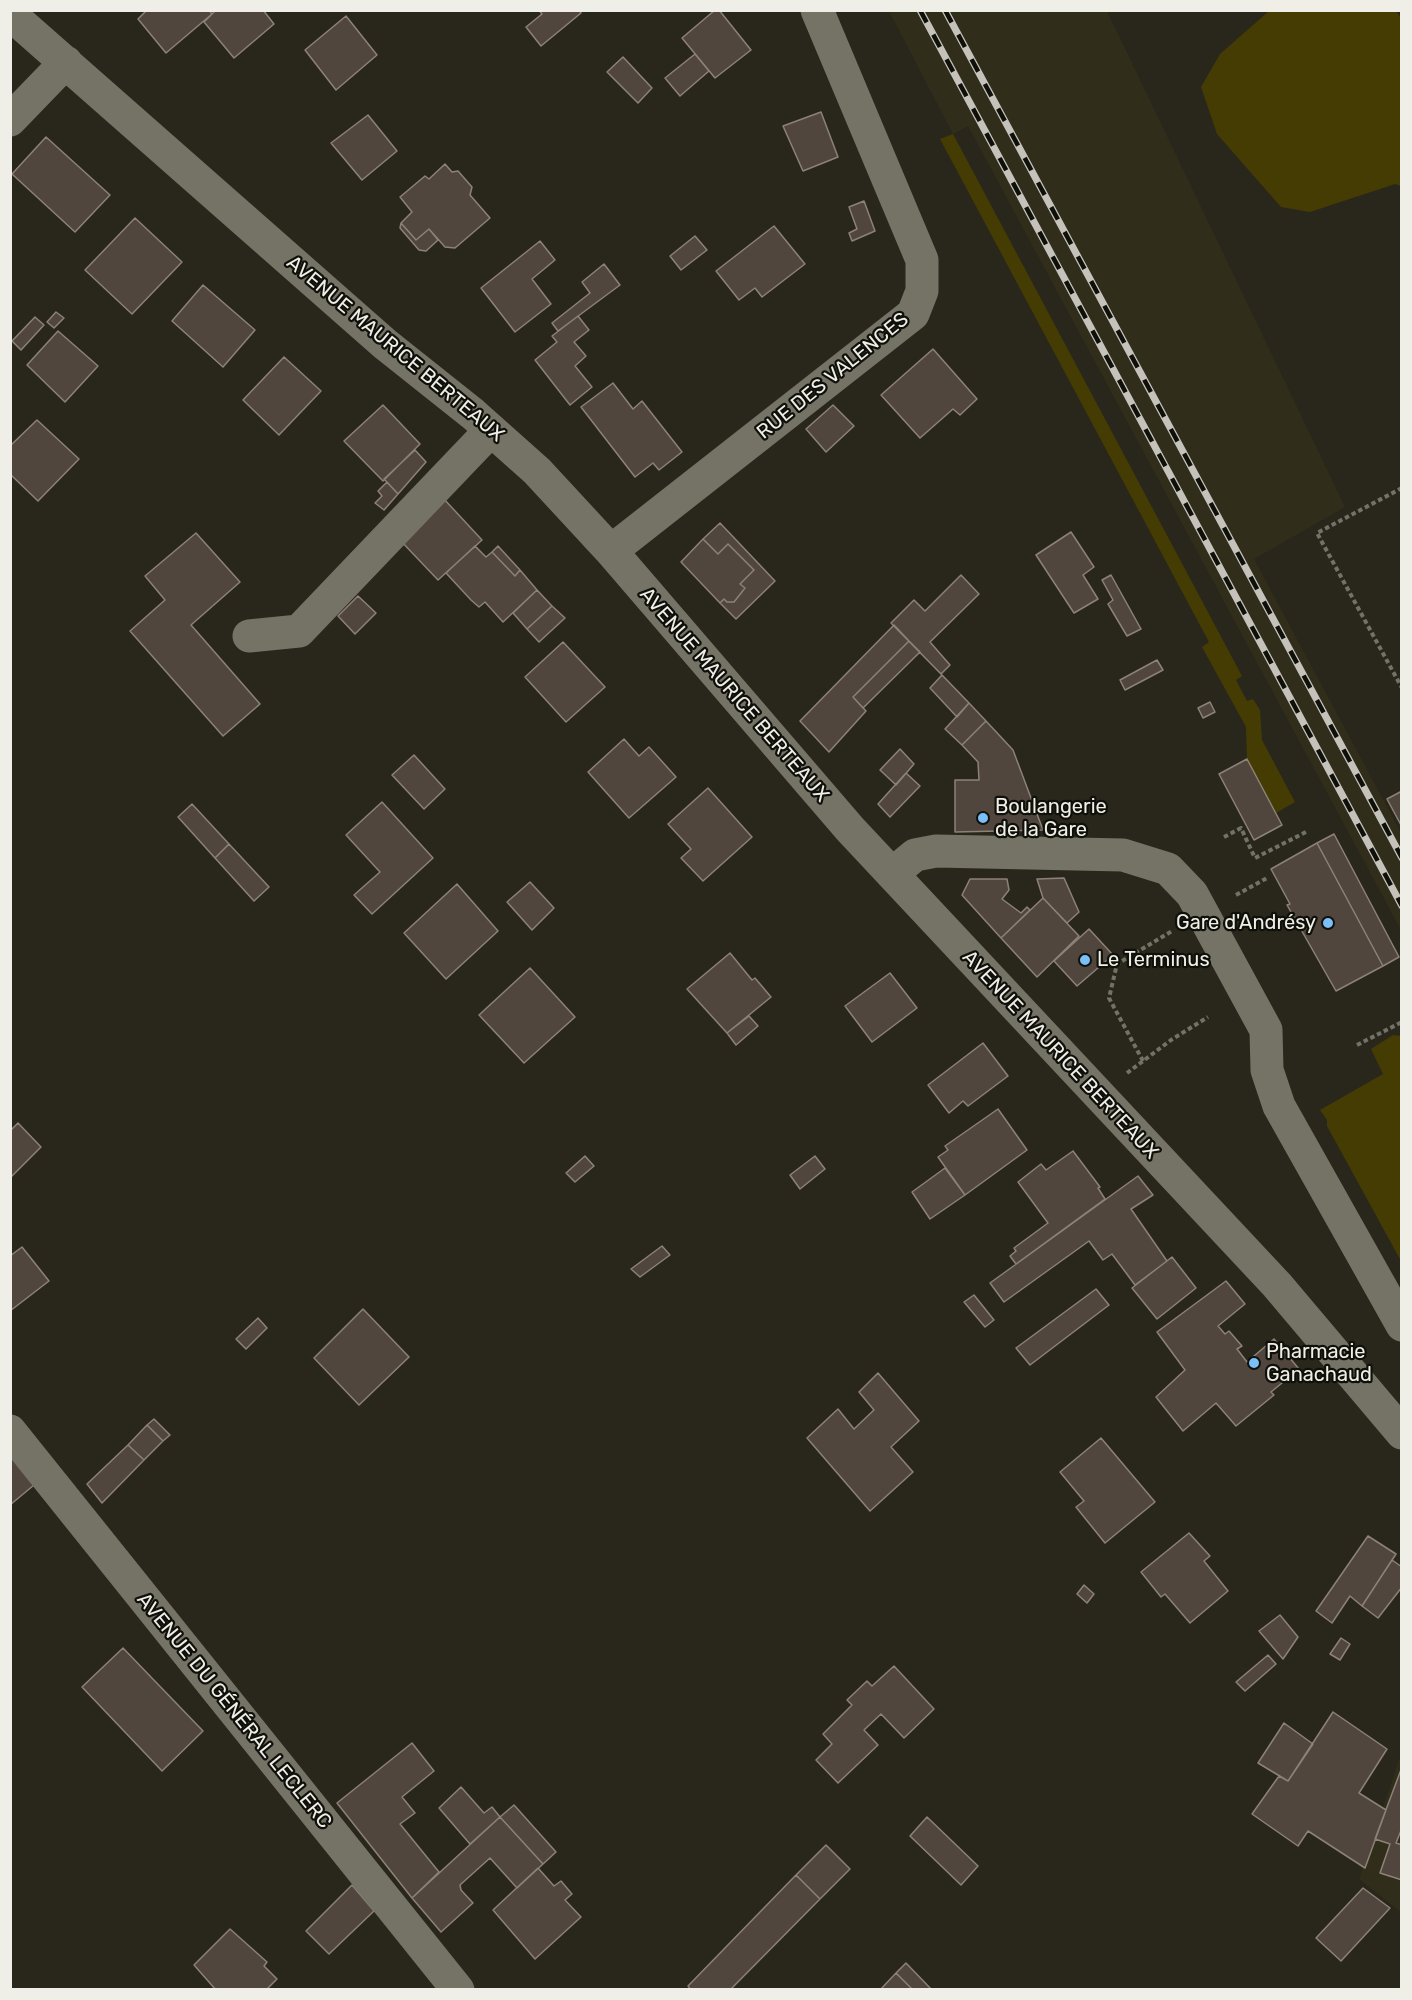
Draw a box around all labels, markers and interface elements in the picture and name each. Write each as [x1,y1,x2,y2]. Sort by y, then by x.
street label: AVENUE MAURICE BERTEAUX [281,251,509,447]
street label: RUE DES VALENCES [752,307,914,445]
street label: AVENUE MAURICE BERTEAUX [634,583,834,807]
place label: Boulangerie de la Gare [995,795,1107,842]
marker: Boulangerie de la Gare [976,811,990,825]
place label: Gare d'Andrésy [1176,911,1316,935]
marker: Gare d'Andrésy [1321,916,1335,930]
street label: AVENUE MAURICE BERTEAUX [957,946,1163,1164]
place label: Le Terminus [1097,948,1210,972]
marker: Le Terminus [1078,953,1092,967]
place label: Pharmacie Ganachaud [1266,1340,1372,1387]
marker: Pharmacie Ganachaud [1247,1356,1261,1370]
street label: AVENUE DU GÉNÉRAL LECLERC [132,1588,336,1834]

